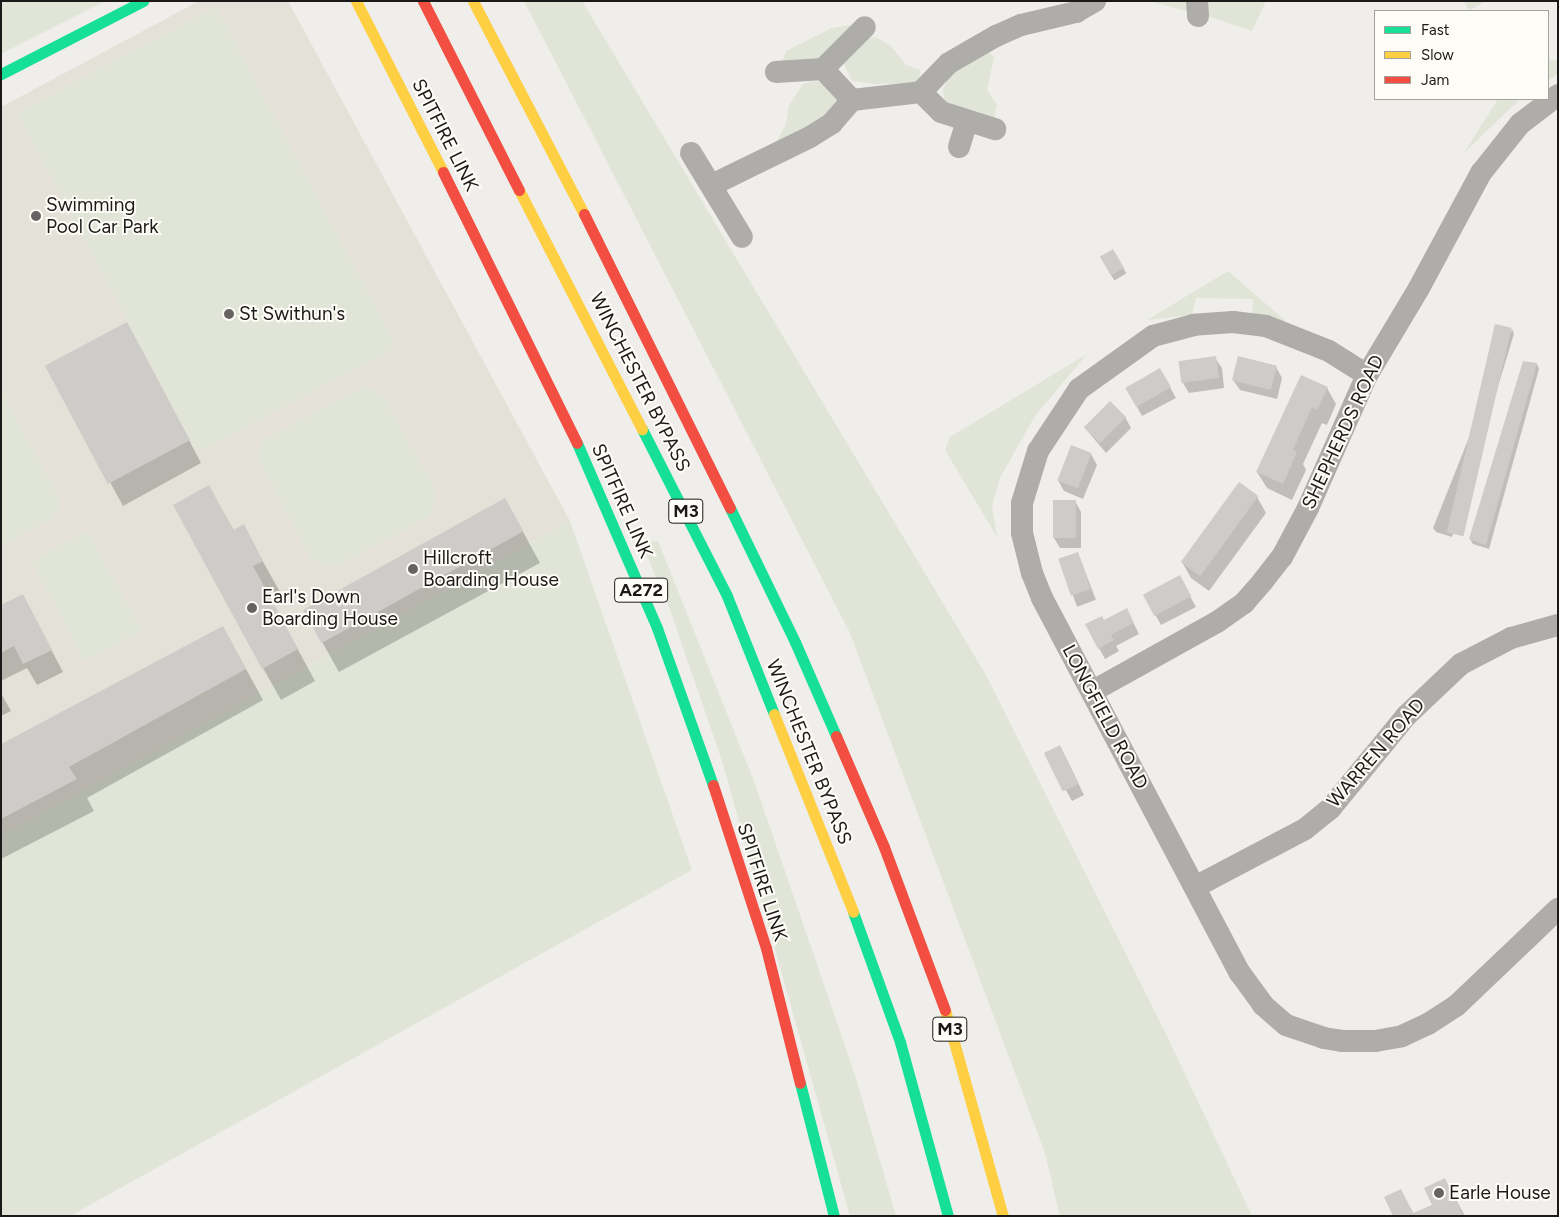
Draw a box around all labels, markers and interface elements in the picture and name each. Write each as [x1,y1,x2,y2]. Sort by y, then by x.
legend [1374,10,1549,100]
text: Fast [1421,21,1449,39]
text: Slow [1421,46,1454,64]
text: Jam [1421,71,1449,89]
street label: SPITFIRE LINK [407,75,483,195]
place label: Swimming Pool Car Park [46,194,158,238]
marker: Swimming Pool Car Park [30,210,42,222]
street label: WINCHESTER BYPASS [585,289,695,475]
place label: St Swithun's [239,303,345,325]
marker: St Swithun's [223,308,235,320]
street label: SHEPHERDS ROAD [1297,351,1389,513]
street label: SPITFIRE LINK [587,440,657,562]
road number: M3 [667,496,705,526]
place label: Hillcroft Boarding House [423,547,559,591]
marker: Hillcroft Boarding House [407,563,419,575]
road number: A272 [614,574,668,606]
place label: Earl's Down Boarding House [262,586,398,630]
marker: Earl's Down Boarding House [246,602,258,614]
street label: LONGFIELD ROAD [1057,641,1153,793]
street label: WINCHESTER BYPASS [761,656,857,848]
street label: WARREN ROAD [1322,694,1430,812]
street label: SPITFIRE LINK [732,820,792,944]
road number: M3 [931,1014,969,1044]
place label: Earle House [1449,1182,1551,1204]
marker: Earle House [1433,1187,1445,1199]

